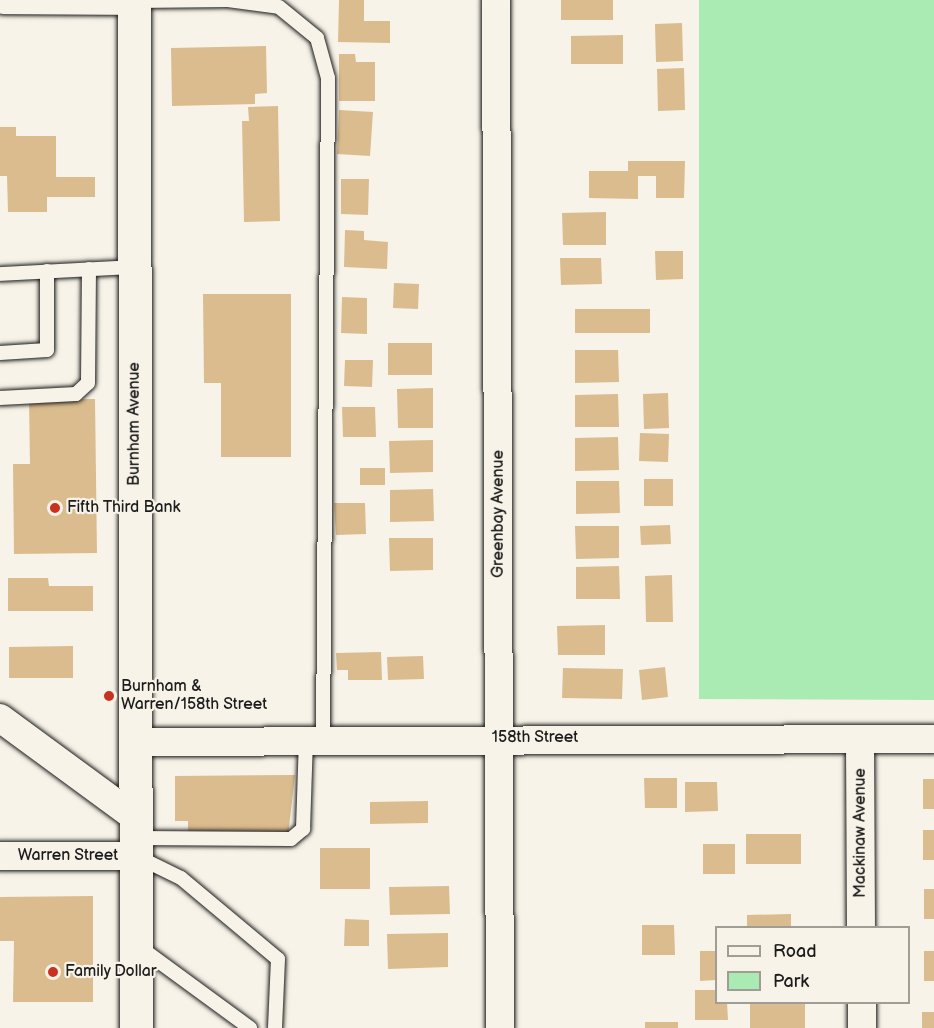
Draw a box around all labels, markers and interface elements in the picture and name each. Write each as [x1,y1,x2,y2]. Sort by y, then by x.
street label: Burnham Avenue [125,362,145,486]
street label: Greenbay Avenue [489,450,509,578]
place label: Fifth Third Bank [67,498,181,518]
marker: Fifth Third Bank [48,501,62,515]
place label: Burnham & Warren/158th Street [121,677,267,715]
marker: Burnham & Warren/158th Street [102,689,116,703]
street label: 158th Street [492,728,578,748]
street label: Mackinaw Avenue [851,768,871,898]
street label: Warren Street [18,846,118,866]
legend [715,926,910,1004]
text: Road [773,941,817,962]
place label: Family Dollar [65,962,158,982]
marker: Family Dollar [46,965,60,979]
text: Park [773,971,809,992]

